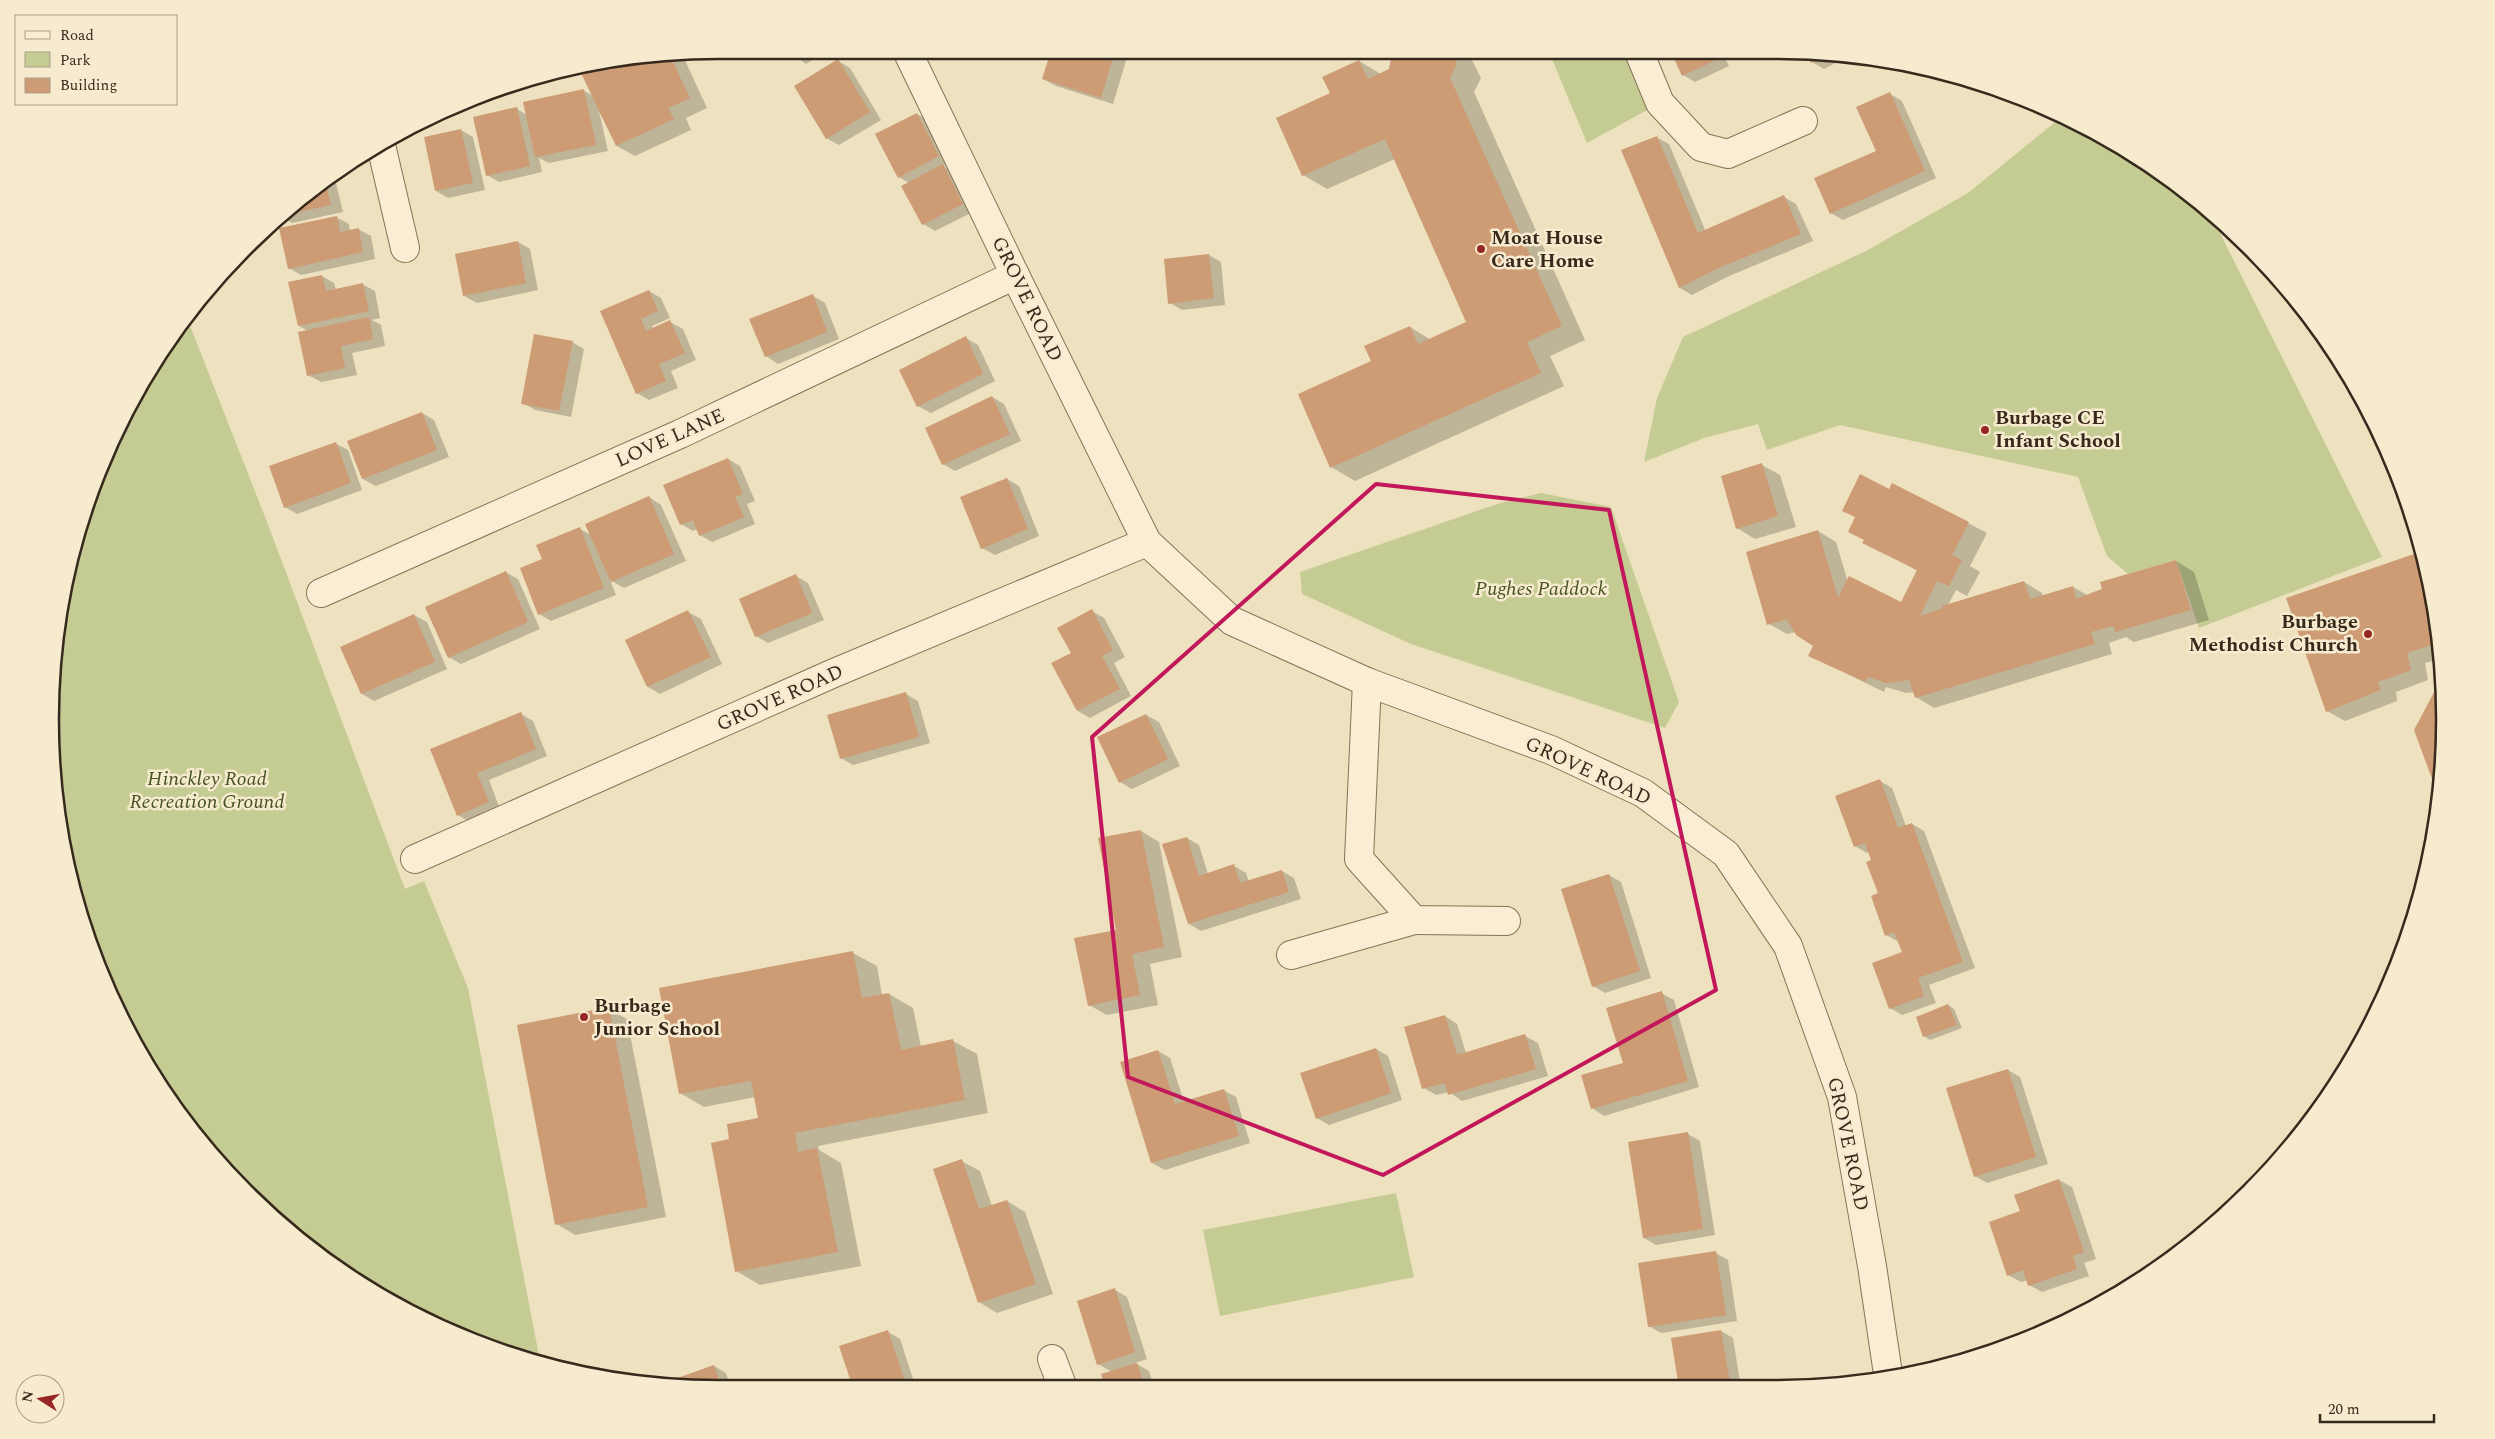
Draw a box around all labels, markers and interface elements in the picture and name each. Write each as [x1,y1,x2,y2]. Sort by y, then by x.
legend [15,15,178,105]
text: Road [60,24,94,47]
text: Park [60,49,91,72]
text: Building [60,74,117,97]
place label: Moat House Care Home [1491,223,1603,276]
street label: GROVE ROAD [984,231,1070,367]
marker: Moat House Care Home [1475,243,1487,255]
street label: LOVE LANE [610,400,730,476]
place label: Burbage CE Infant School [1995,403,2121,456]
marker: Burbage CE Infant School [1979,424,1991,436]
park label: Pughes Paddock [1475,574,1608,604]
place label: Burbage Methodist Church [2188,607,2358,660]
marker: Burbage Methodist Church [2362,628,2374,640]
street label: GROVE ROAD [712,657,848,739]
street label: GROVE ROAD [1520,729,1656,813]
park label: Hinckley Road Recreation Ground [130,764,284,817]
place label: Burbage Junior School [594,991,720,1044]
marker: Burbage Junior School [578,1011,590,1023]
street label: GROVE ROAD [1819,1074,1877,1214]
north arrow [15,1374,65,1424]
text: N [16,1389,39,1404]
scale bar [2320,1392,2434,1424]
text: 20 m [2328,1398,2360,1421]

